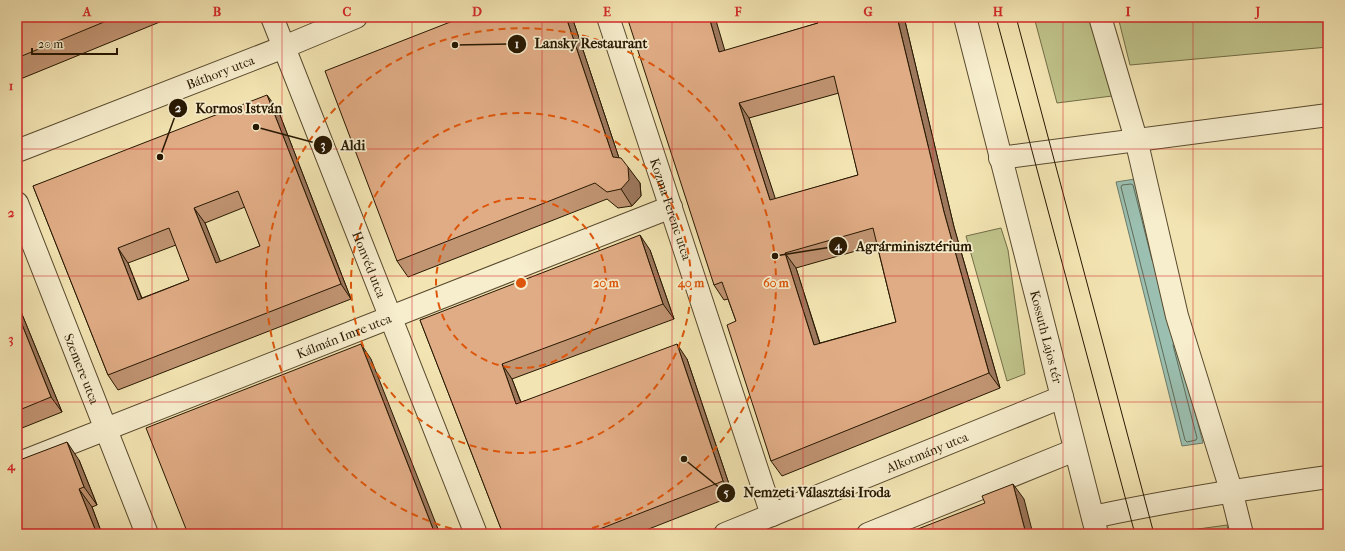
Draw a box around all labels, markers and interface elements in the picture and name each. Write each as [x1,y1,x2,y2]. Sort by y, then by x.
text: A [82,4,92,19]
text: B [213,4,222,19]
text: C [343,4,352,19]
text: D [472,4,482,19]
text: E [603,4,611,19]
text: F [734,4,742,19]
text: G [863,4,873,19]
text: H [993,4,1004,19]
text: I [1125,4,1131,19]
text: J [1254,4,1261,20]
scale bar [32,30,117,56]
callout: Lansky Restaurant [507,31,656,57]
text: Lansky Restaurant [535,35,648,52]
text: 20 m [38,37,63,51]
text: 1 [515,37,519,51]
street label: Báthory utca [184,52,257,92]
text: 1 [9,78,14,93]
callout: Kormos István [168,95,291,121]
text: Kormos István [196,100,283,117]
text: 2 [175,101,182,115]
callout: Aldi [313,132,374,158]
text: Aldi [340,137,366,154]
text: 3 [321,138,326,153]
street label: Kozma Ferenc utca [647,156,695,263]
text: 2 [8,205,15,220]
street label: Honvéd utca [349,229,389,301]
callout: Agrárminisztérium [828,233,980,259]
text: Agrárminisztérium [855,238,972,255]
text: 4 [833,239,842,254]
centre of rings [514,276,528,290]
text: 20 m [593,276,620,290]
text: 40 m [677,276,705,291]
text: 60 m [763,276,790,290]
street label: Kossuth Lajos tér [1027,289,1065,385]
street label: Kálmán Imre utca [294,310,394,361]
text: 3 [8,331,14,347]
street label: Szemere utca [61,331,103,407]
street label: Alkotmány utca [883,429,971,476]
text: 4 [6,458,16,474]
callout: Nemzeti Választási Iroda [716,480,899,506]
text: Nemzeti Választási Iroda [744,484,891,501]
text: 5 [723,486,729,500]

